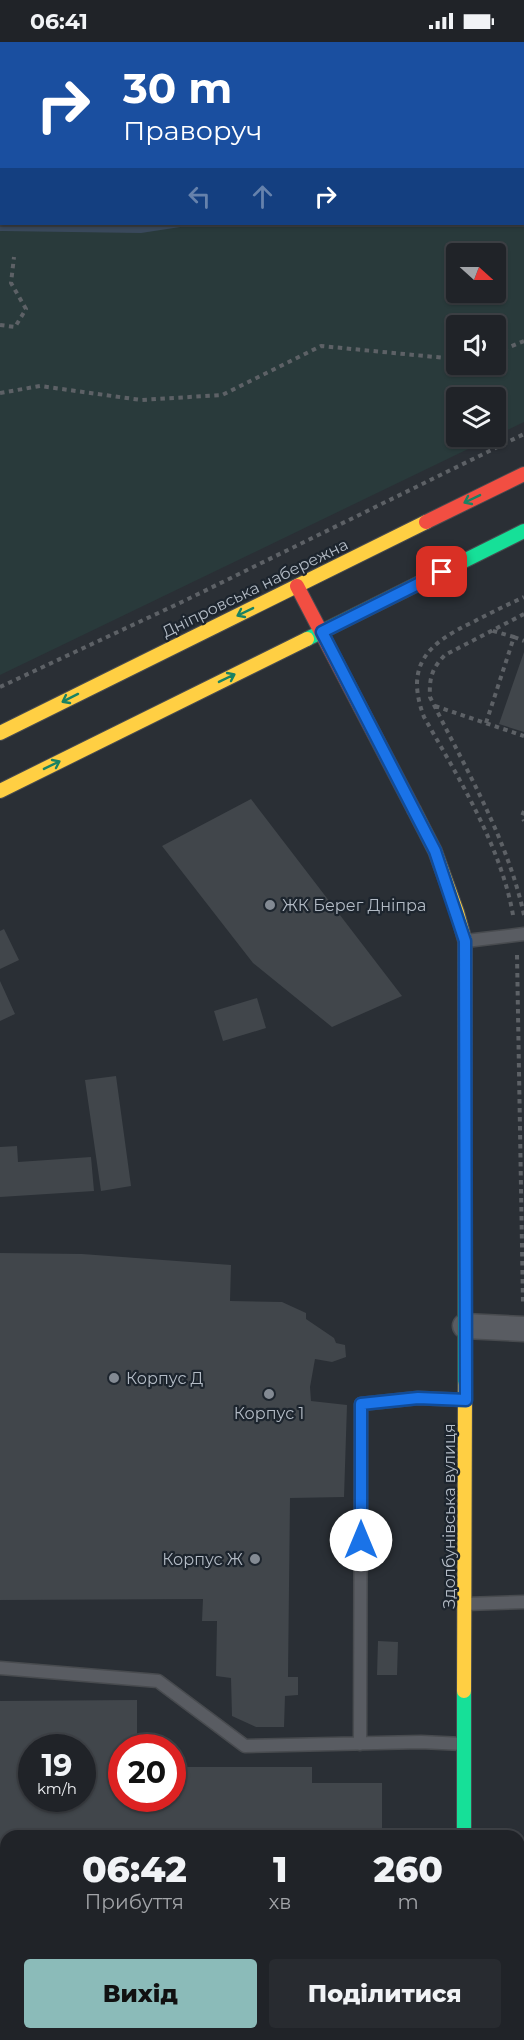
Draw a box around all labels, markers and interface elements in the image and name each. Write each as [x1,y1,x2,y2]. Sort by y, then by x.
text: 06:41 [30,8,88,35]
text: 30 m [123,62,232,114]
icon: right [24,66,102,144]
text: Праворуч [123,114,262,147]
icon: left [183,180,216,213]
icon: ahead [246,180,279,213]
icon: right [309,180,342,213]
north arrow [446,243,506,303]
map controls [446,243,506,447]
button: sound [446,315,506,375]
button: layers [446,387,506,447]
one-way arrow [463,494,481,506]
street label: Дніпровська набережна [159,535,351,641]
pin [416,546,467,597]
icon: arrive [425,555,458,588]
one-way arrow [236,606,254,618]
one-way arrow [218,672,236,684]
one-way arrow [62,693,80,705]
one-way arrow [43,759,61,770]
place label: ЖК Берег Дніпра [282,896,426,915]
marker: ЖК Берег Дніпра [263,898,277,912]
place label: Корпус Д [126,1369,204,1388]
marker: Корпус Д [107,1371,121,1385]
marker: Корпус 1 [262,1387,276,1401]
place label: Корпус 1 [234,1404,304,1423]
street label: Здолбунівська вулиця [440,1423,459,1609]
position arrow [329,1508,393,1572]
place label: Корпус Ж [162,1550,243,1569]
marker: Корпус Ж [248,1552,262,1566]
speed limit sign: 20 [108,1734,186,1812]
text: 19 [42,1747,72,1784]
text: km/h [37,1779,77,1798]
text: 06:42 [82,1847,187,1891]
text: 1 [273,1847,287,1891]
text: 260 [373,1847,443,1891]
text: Прибуття [85,1890,184,1914]
text: хв [269,1890,292,1914]
text: m [398,1890,419,1914]
button: Вихід [24,1959,257,2028]
button: Поділитися [269,1959,501,2028]

